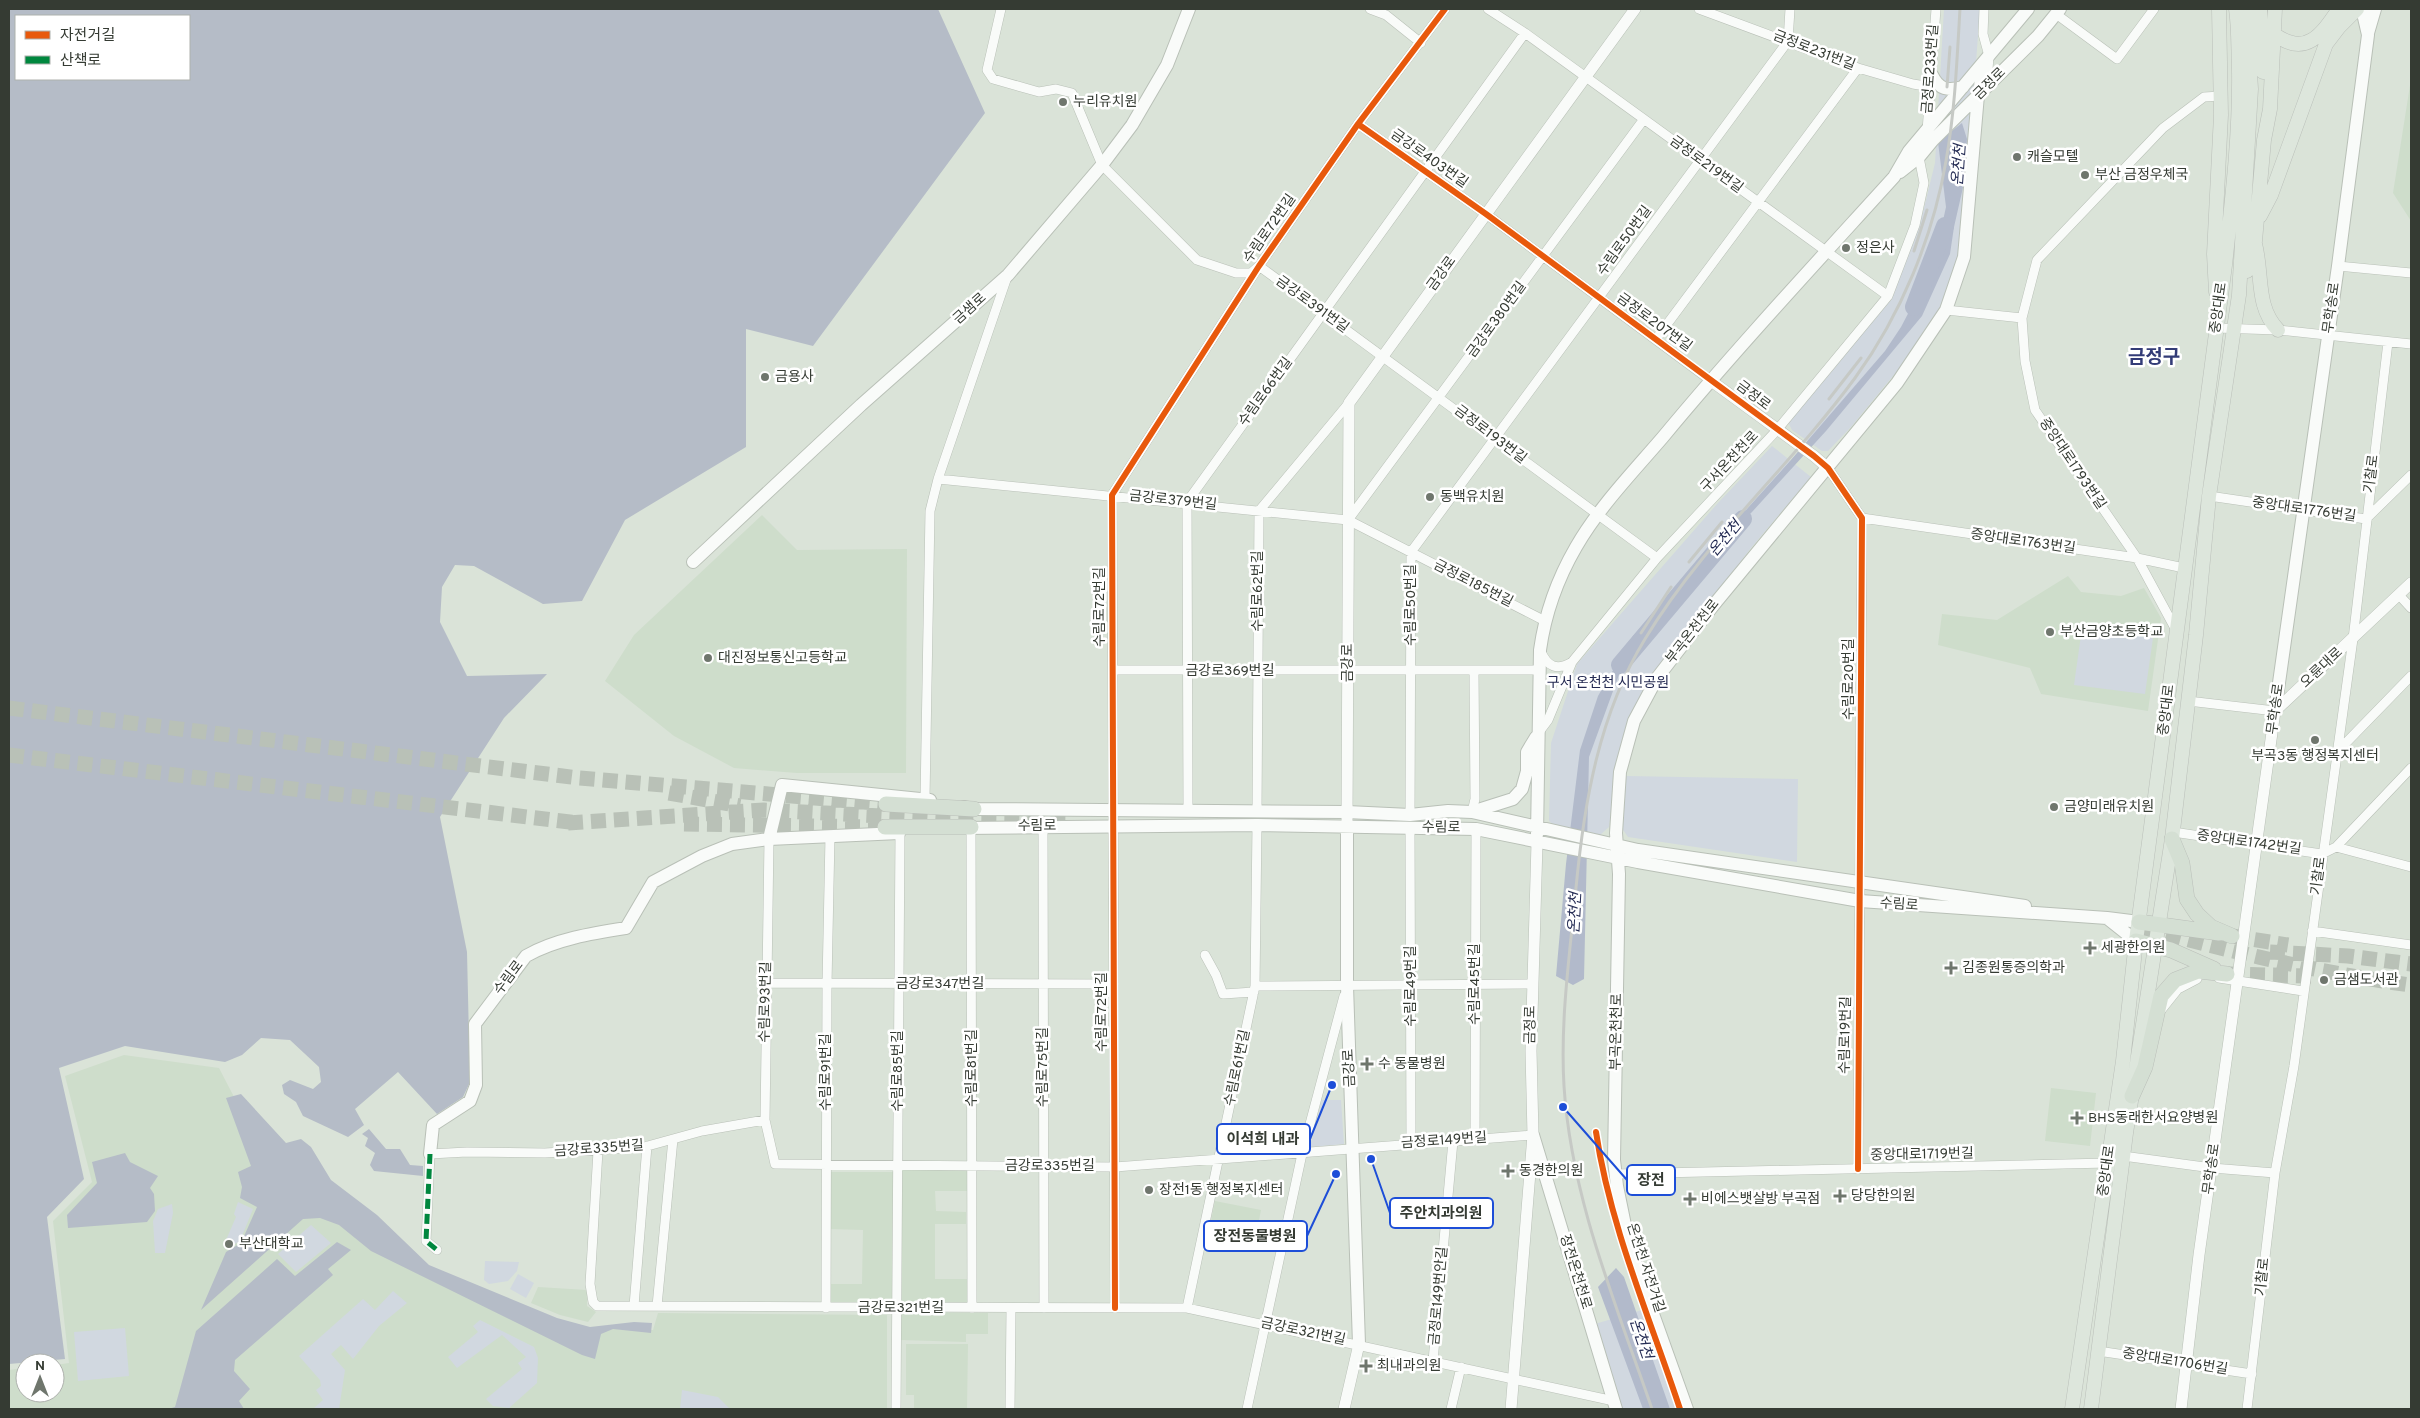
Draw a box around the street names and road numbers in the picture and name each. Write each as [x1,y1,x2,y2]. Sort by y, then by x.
street label: 금정로233번길 [1919,24,1943,114]
street label: 금정로231번길 [1771,28,1857,74]
street label: 금정로 [1970,64,2010,104]
street label: 금강로403번길 [1387,126,1471,192]
street label: 금정로219번길 [1666,133,1746,197]
street label: 수림로72번길 [1240,191,1300,267]
street label: 수림로50번길 [1594,203,1656,279]
street label: 금강로 [1424,253,1460,295]
street label: 금강로391번길 [1272,273,1352,337]
street label: 금강로380번길 [1464,279,1530,361]
street label: 중앙대로 [2207,281,2231,335]
street label: 무학송로 [2319,281,2344,335]
street label: 금샘로 [950,290,990,328]
street label: 금정로207번길 [1613,290,1695,356]
street label: 수림로66번길 [1235,354,1297,430]
street label: 금정로 [1732,378,1774,414]
street label: 금정로193번길 [1450,402,1530,468]
street label: 중앙대로1793번길 [2035,415,2109,513]
street label: 구서온천천로 [1697,427,1763,496]
street label: 기찰로 [2361,454,2383,494]
street label: 금강로379번길 [1128,488,1218,514]
street label: 중앙대로1776번길 [2251,494,2357,526]
street label: 중앙대로1763번길 [1969,526,2077,558]
street label: 수림로62번길 [1250,550,1267,632]
street label: 금정로185번길 [1430,557,1516,611]
street label: 수림로50번길 [1403,564,1420,646]
street label: 수림로72번길 [1092,567,1109,647]
street label: 부곡온천천로 [1662,596,1724,668]
street label: 수림로20번길 [1841,638,1858,720]
street label: 금강로 [1340,644,1357,682]
street label: 오륜대로 [2297,644,2347,692]
street label: 금강로369번길 [1185,663,1275,680]
street label: 무학송로 [2263,682,2288,736]
street label: 중앙대로 [2155,683,2179,737]
street label: 수림로 [1018,818,1056,835]
street label: 수림로 [1422,819,1461,837]
street label: 중앙대로1742번길 [2196,827,2302,859]
street label: 기찰로 [2308,856,2330,896]
street label: 수림로 [1879,895,1919,915]
street label: 수림로45번길 [1467,943,1484,1025]
street label: 수림로49번길 [1403,945,1420,1027]
street label: 수림로 [491,957,527,999]
street label: 수림로93번길 [757,961,775,1043]
street label: 수림로72번길 [1094,972,1111,1052]
street label: 금강로347번길 [896,976,984,993]
street label: 부곡온천천로 [1607,993,1626,1071]
street label: 수림로19번길 [1837,996,1855,1074]
street label: 금정로 [1522,1005,1540,1044]
street label: 수림로75번길 [1035,1027,1052,1107]
street label: 수림로61번길 [1222,1028,1254,1108]
street label: 수림로81번길 [964,1029,981,1107]
street label: 수림로85번길 [890,1030,907,1112]
street label: 수림로91번길 [818,1033,835,1111]
street label: 금강로 [1340,1048,1359,1088]
street label: 금정로149번길 [1400,1130,1488,1152]
street label: 금강로335번길 [554,1137,644,1161]
street label: 무학송로 [2199,1142,2224,1196]
street label: 중앙대로 [2095,1144,2119,1198]
street label: 중앙대로1719번길 [1870,1146,1974,1164]
street label: 금강로335번길 [1005,1158,1095,1175]
street label: 온천천 자전거길 [1622,1221,1668,1315]
street label: 장전온천천로 [1556,1232,1595,1312]
street label: 금정로149번안길 [1426,1246,1452,1346]
street label: 기찰로 [2253,1257,2273,1297]
street label: 금강로321번길 [858,1300,944,1317]
street label: 금강로321번길 [1259,1315,1347,1349]
street label: 중앙대로1706번길 [2121,1345,2229,1379]

